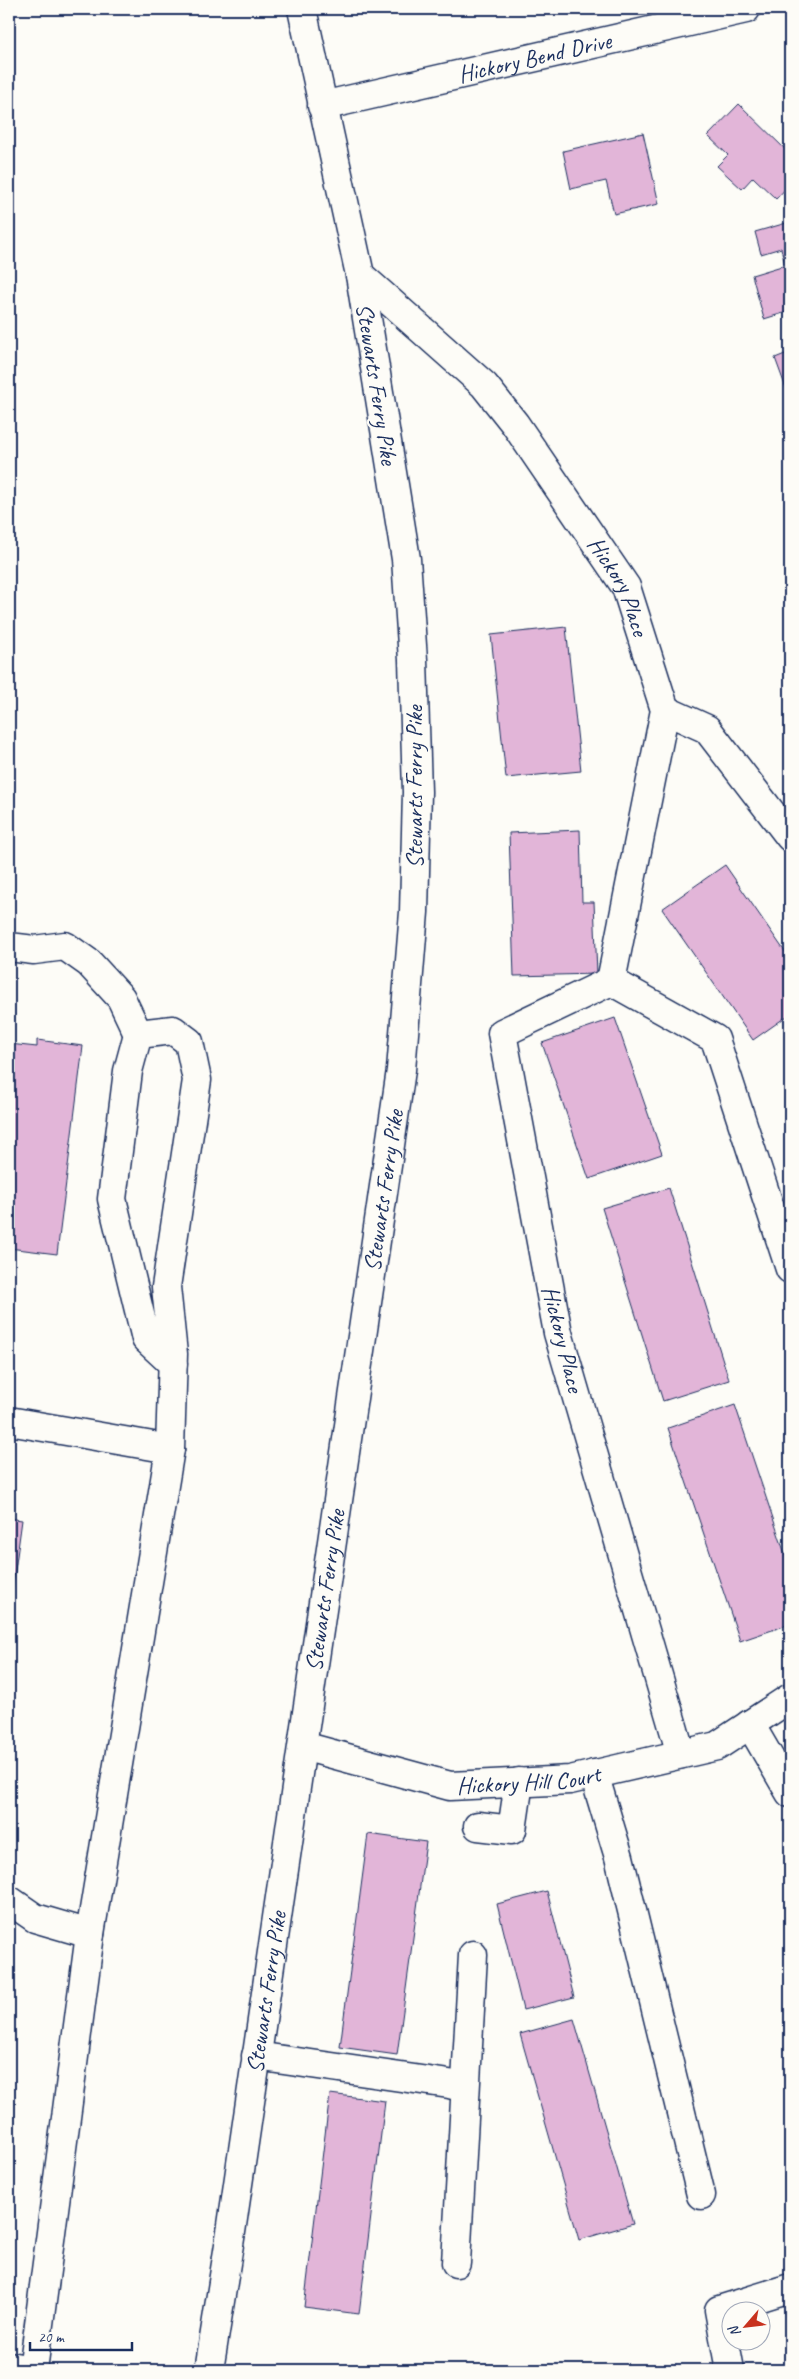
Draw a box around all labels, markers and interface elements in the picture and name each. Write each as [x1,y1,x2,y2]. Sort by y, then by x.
street label: Hickory Bend Drive [455,25,616,89]
street label: Stewarts Ferry Pike [349,301,405,469]
street label: Hickory Place [581,531,656,642]
street label: Stewarts Ferry Pike [399,703,429,868]
street label: Stewarts Ferry Pike [357,1106,410,1274]
street label: Hickory Place [535,1283,591,1397]
street label: Stewarts Ferry Pike [298,1506,352,1673]
street label: Hickory Hill Court [456,1758,605,1801]
street label: Stewarts Ferry Pike [239,1907,293,2075]
north arrow [722,2302,772,2352]
scale bar [30,2319,132,2351]
text: N [724,2322,745,2340]
text: 20 m [38,2328,65,2347]

